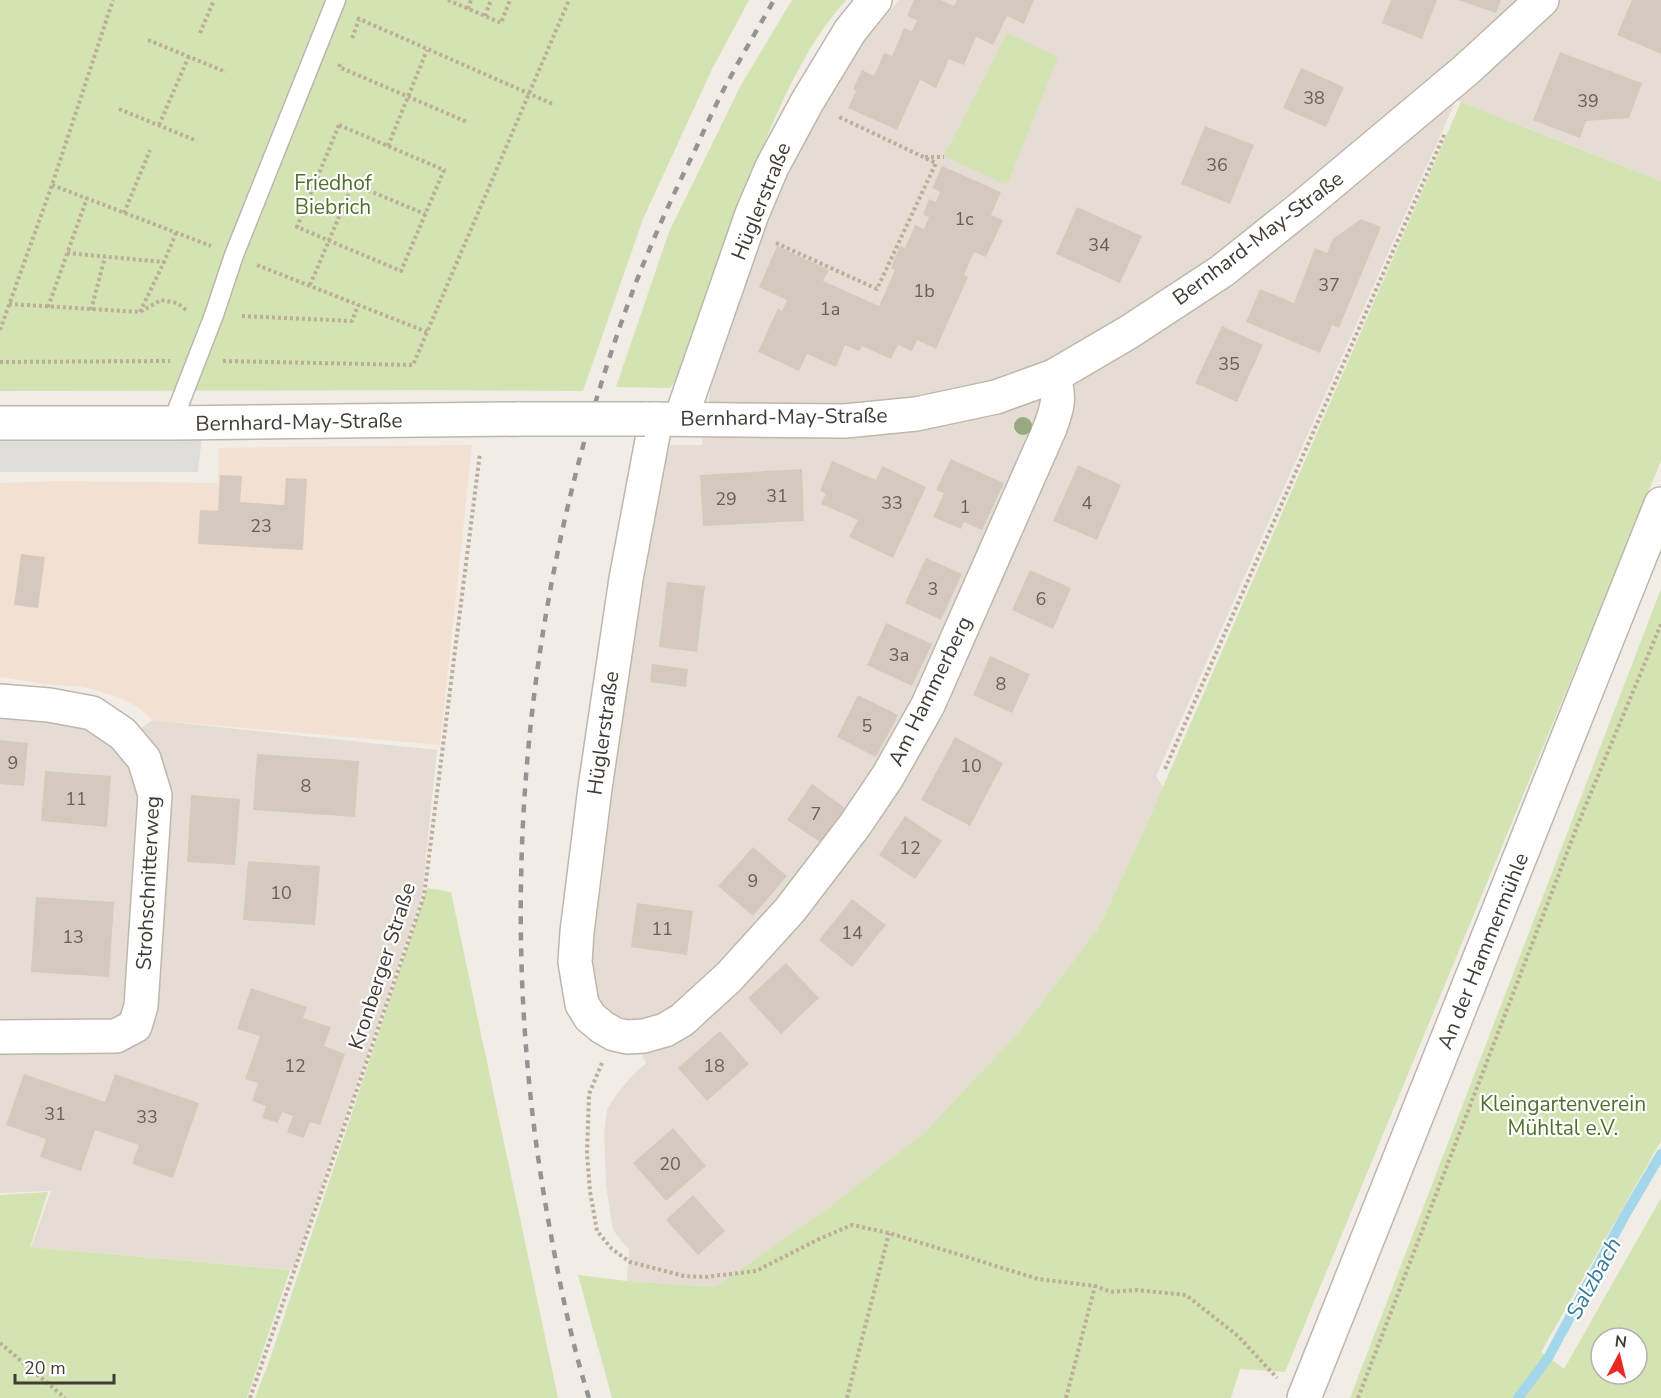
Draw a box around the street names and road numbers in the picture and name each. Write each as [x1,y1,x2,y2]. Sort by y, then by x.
street label: Hüglerstraße [725,138,797,264]
street label: Bernhard-May-Straße [1167,164,1349,312]
street label: Bernhard-May-Straße [680,401,888,433]
street label: Bernhard-May-Straße [195,406,403,438]
street label: Am Hammerberg [882,611,978,771]
street label: Hüglerstraße [580,669,626,797]
street label: Strohschnitterweg [129,795,167,971]
street label: An der Hammermühle [1431,849,1535,1053]
street label: Kronberger Straße [342,879,422,1053]

